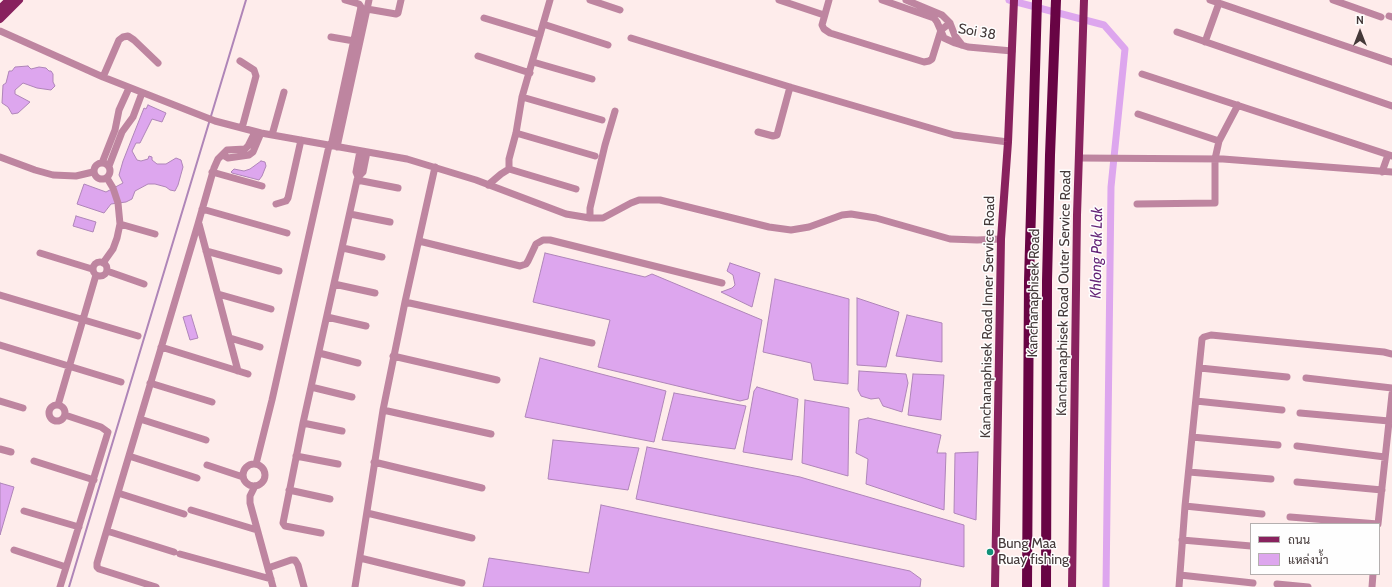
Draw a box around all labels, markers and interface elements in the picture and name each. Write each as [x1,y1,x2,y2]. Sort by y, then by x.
north arrow [1340,12,1380,52]
text: N [1356,13,1364,27]
street label: Soi 38 [957,20,997,44]
street label: Kanchanaphisek Road Outer Service Road [1053,170,1075,416]
street label: Kanchanaphisek Road Inner Service Road [977,196,999,438]
water label: Khlong Pak Lak [1087,207,1107,299]
street label: Kanchanaphisek Road [1024,228,1044,358]
legend [1250,523,1380,575]
text: ถนน [1288,532,1310,547]
place label: Bung Maa Ruay fishing [998,536,1069,568]
marker: Bung Maa Ruay fishing [985,547,995,557]
text: แหล่งน้ำ [1288,552,1328,567]

